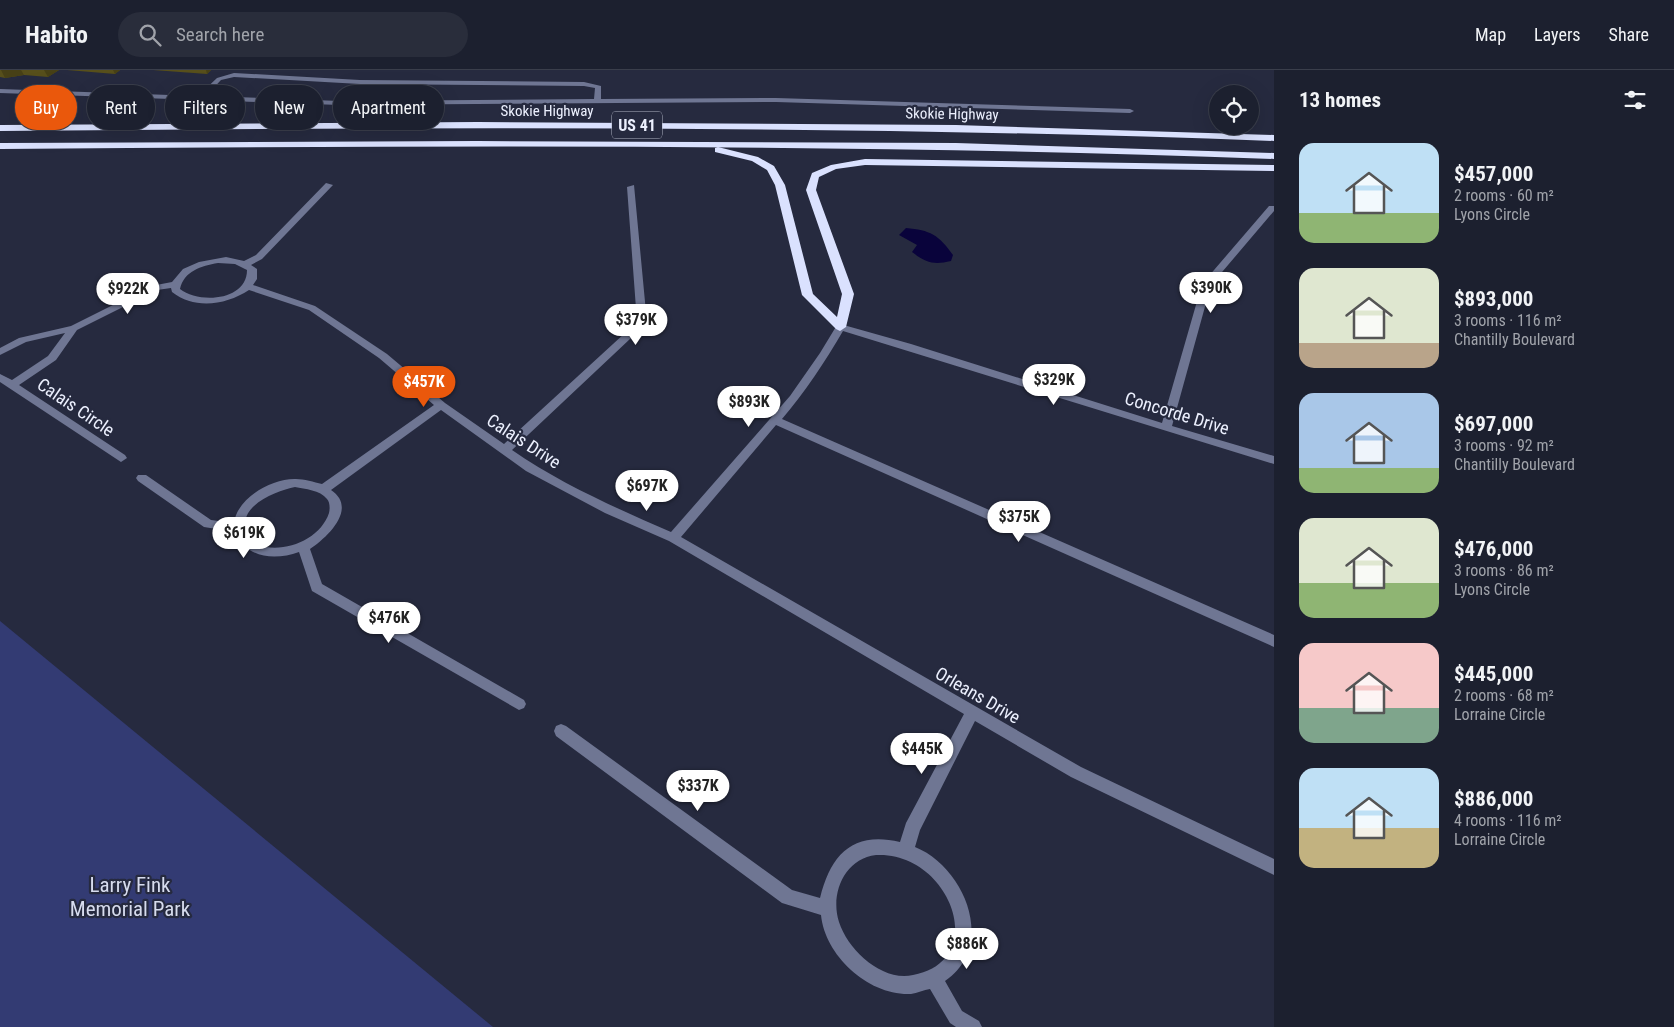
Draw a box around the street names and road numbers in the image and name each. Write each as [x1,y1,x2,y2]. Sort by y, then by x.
street label: Skokie Highway [500,102,594,120]
street label: Skokie Highway [905,104,999,124]
road number: US 41 [612,112,662,138]
street label: Calais Circle [33,374,119,440]
street label: Concorde Drive [1122,387,1232,439]
street label: Calais Drive [483,409,565,473]
street label: Orleans Drive [932,662,1024,728]

